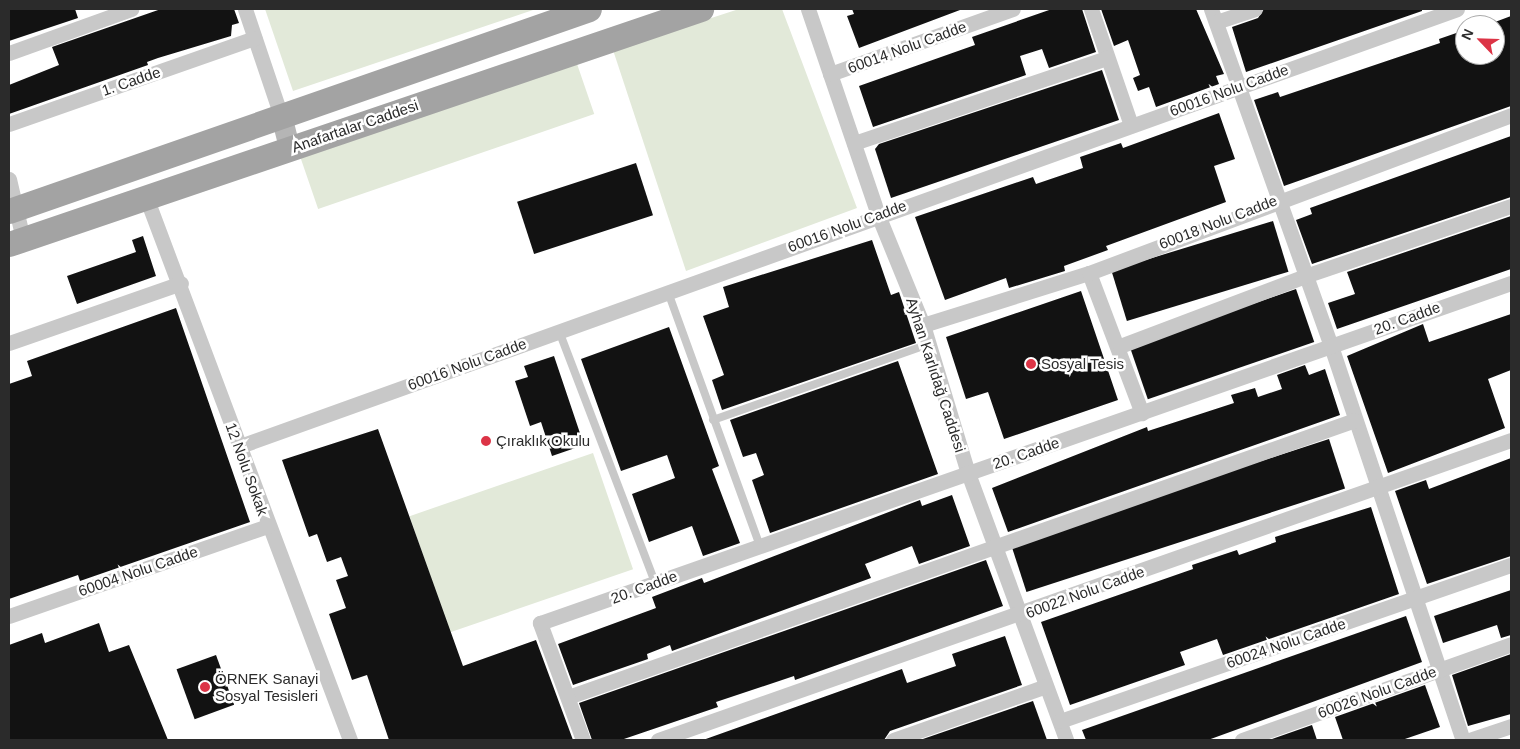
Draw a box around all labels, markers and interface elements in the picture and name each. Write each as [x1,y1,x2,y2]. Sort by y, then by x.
north arrow [1455,15,1505,65]
street label: 60014 Nolu Cadde [845,17,969,77]
text: N [1458,26,1477,42]
street label: 60016 Nolu Cadde [1167,60,1291,120]
street label: 1. Cadde [99,63,163,99]
street label: Anafartalar Caddesi [289,96,421,156]
street label: 60018 Nolu Cadde [1156,191,1280,253]
street label: 60016 Nolu Cadde [785,196,909,256]
street label: Ayhan Karlıdağ Caddesi [902,295,970,455]
street label: 20. Cadde [1371,298,1443,338]
street label: 60016 Nolu Cadde [405,334,529,394]
place label: Sosyal Tesis [1041,355,1124,373]
marker: Sosyal Tesis [1025,358,1037,370]
street label: 12 Nolu Sokak [222,420,272,518]
place label: Çıraklık Okulu [496,432,590,450]
street label: 20. Cadde [990,433,1062,473]
marker: Çıraklık Okulu [480,435,492,447]
street label: 60004 Nolu Cadde [76,542,200,600]
street label: 60022 Nolu Cadde [1023,562,1147,622]
street label: 20. Cadde [608,567,680,607]
street label: 60024 Nolu Cadde [1224,614,1348,672]
street label: 60026 Nolu Cadde [1315,662,1439,722]
place label: ÖRNEK Sanayi Sosyal Tesisleri [215,669,318,704]
marker: ÖRNEK Sanayi Sosyal Tesisleri [199,681,211,693]

